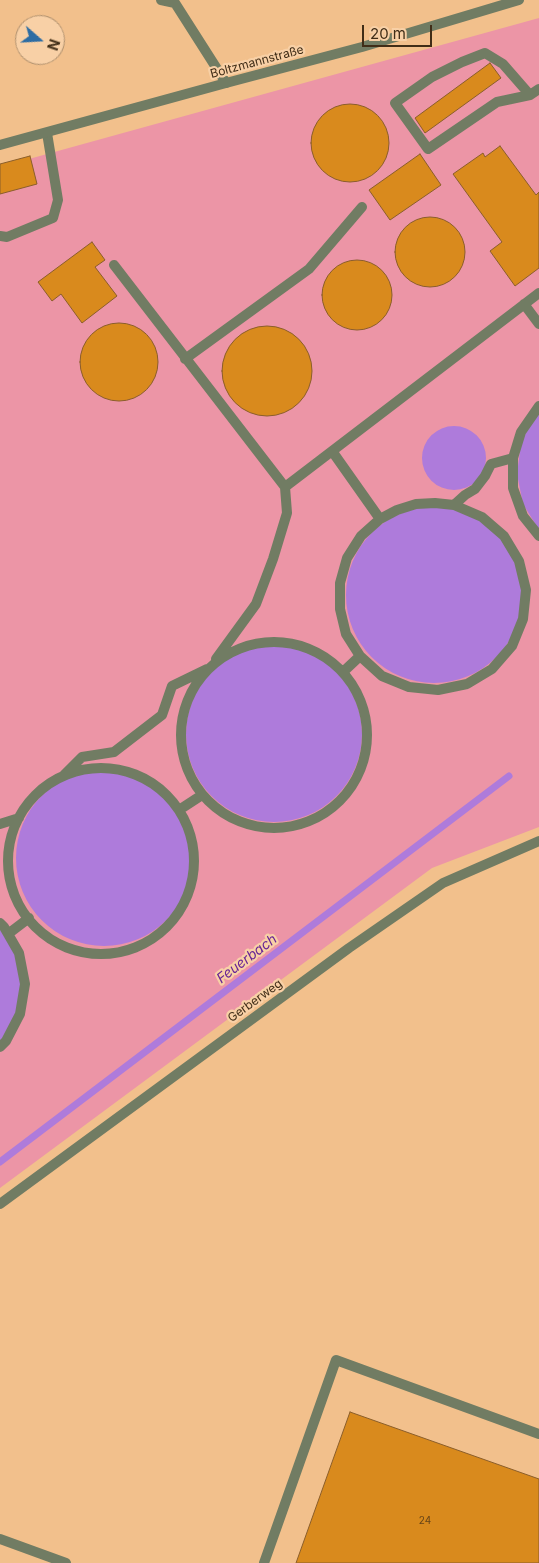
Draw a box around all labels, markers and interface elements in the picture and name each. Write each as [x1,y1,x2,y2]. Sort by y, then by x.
north arrow [15,15,65,65]
scale bar [364,15,434,47]
text: 20 m [370,24,406,43]
text: N [44,37,63,53]
street label: Boltzmannstraße [209,43,305,81]
water label: Feuerbach [214,931,280,987]
street label: Gerberweg [225,976,285,1026]
house number: 24 [419,1515,431,1527]

